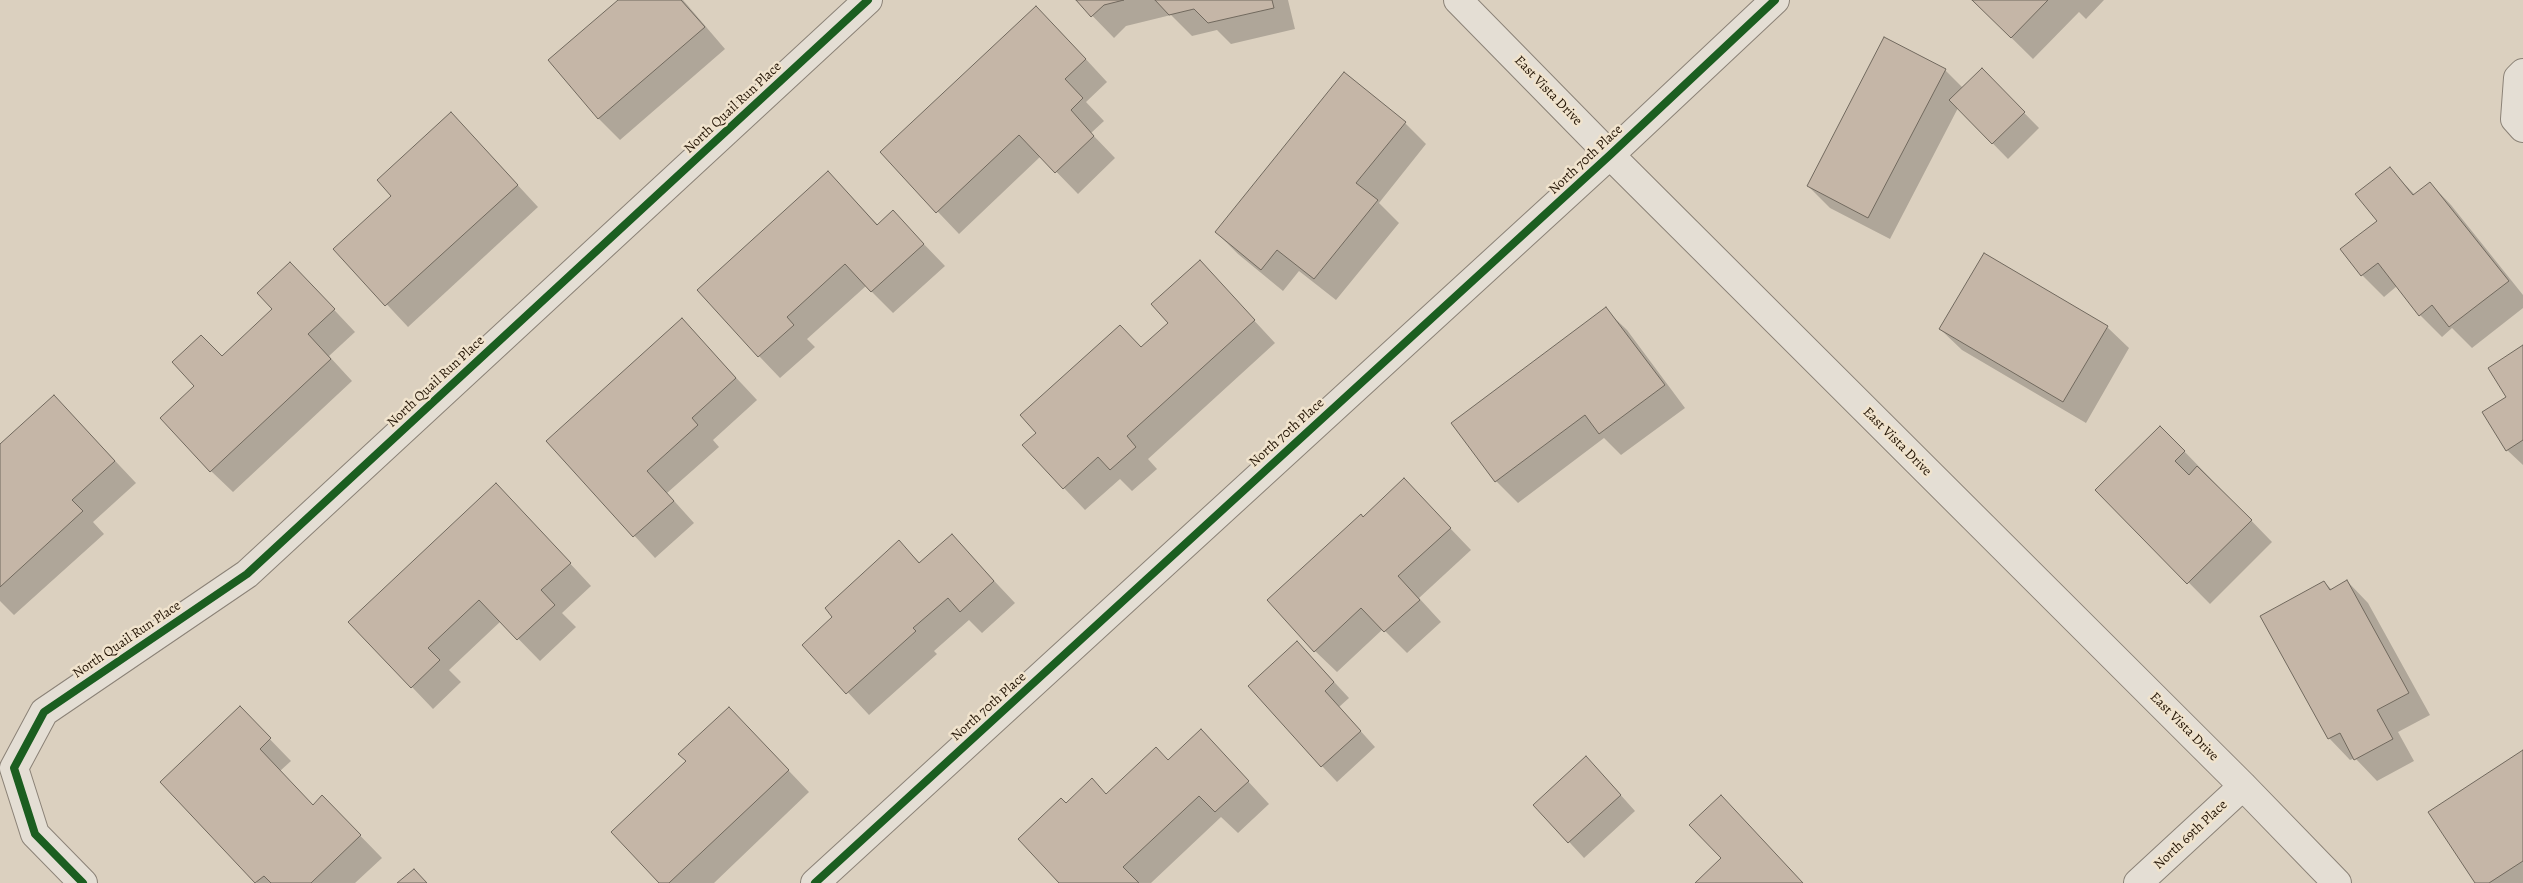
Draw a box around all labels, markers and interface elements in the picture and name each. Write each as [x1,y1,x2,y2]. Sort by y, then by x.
street label: East Vista Drive [1511,53,1585,129]
street label: North Quail Run Place [681,59,785,157]
street label: North 70th Place [1546,122,1626,198]
street label: North Quail Run Place [384,333,488,431]
street label: North 70th Place [1246,395,1328,471]
street label: East Vista Drive [1859,404,1935,480]
street label: North Quail Run Place [70,598,184,682]
street label: North 70th Place [948,669,1030,745]
street label: East Vista Drive [2146,689,2222,765]
street label: North 69th Place [2151,797,2231,873]

